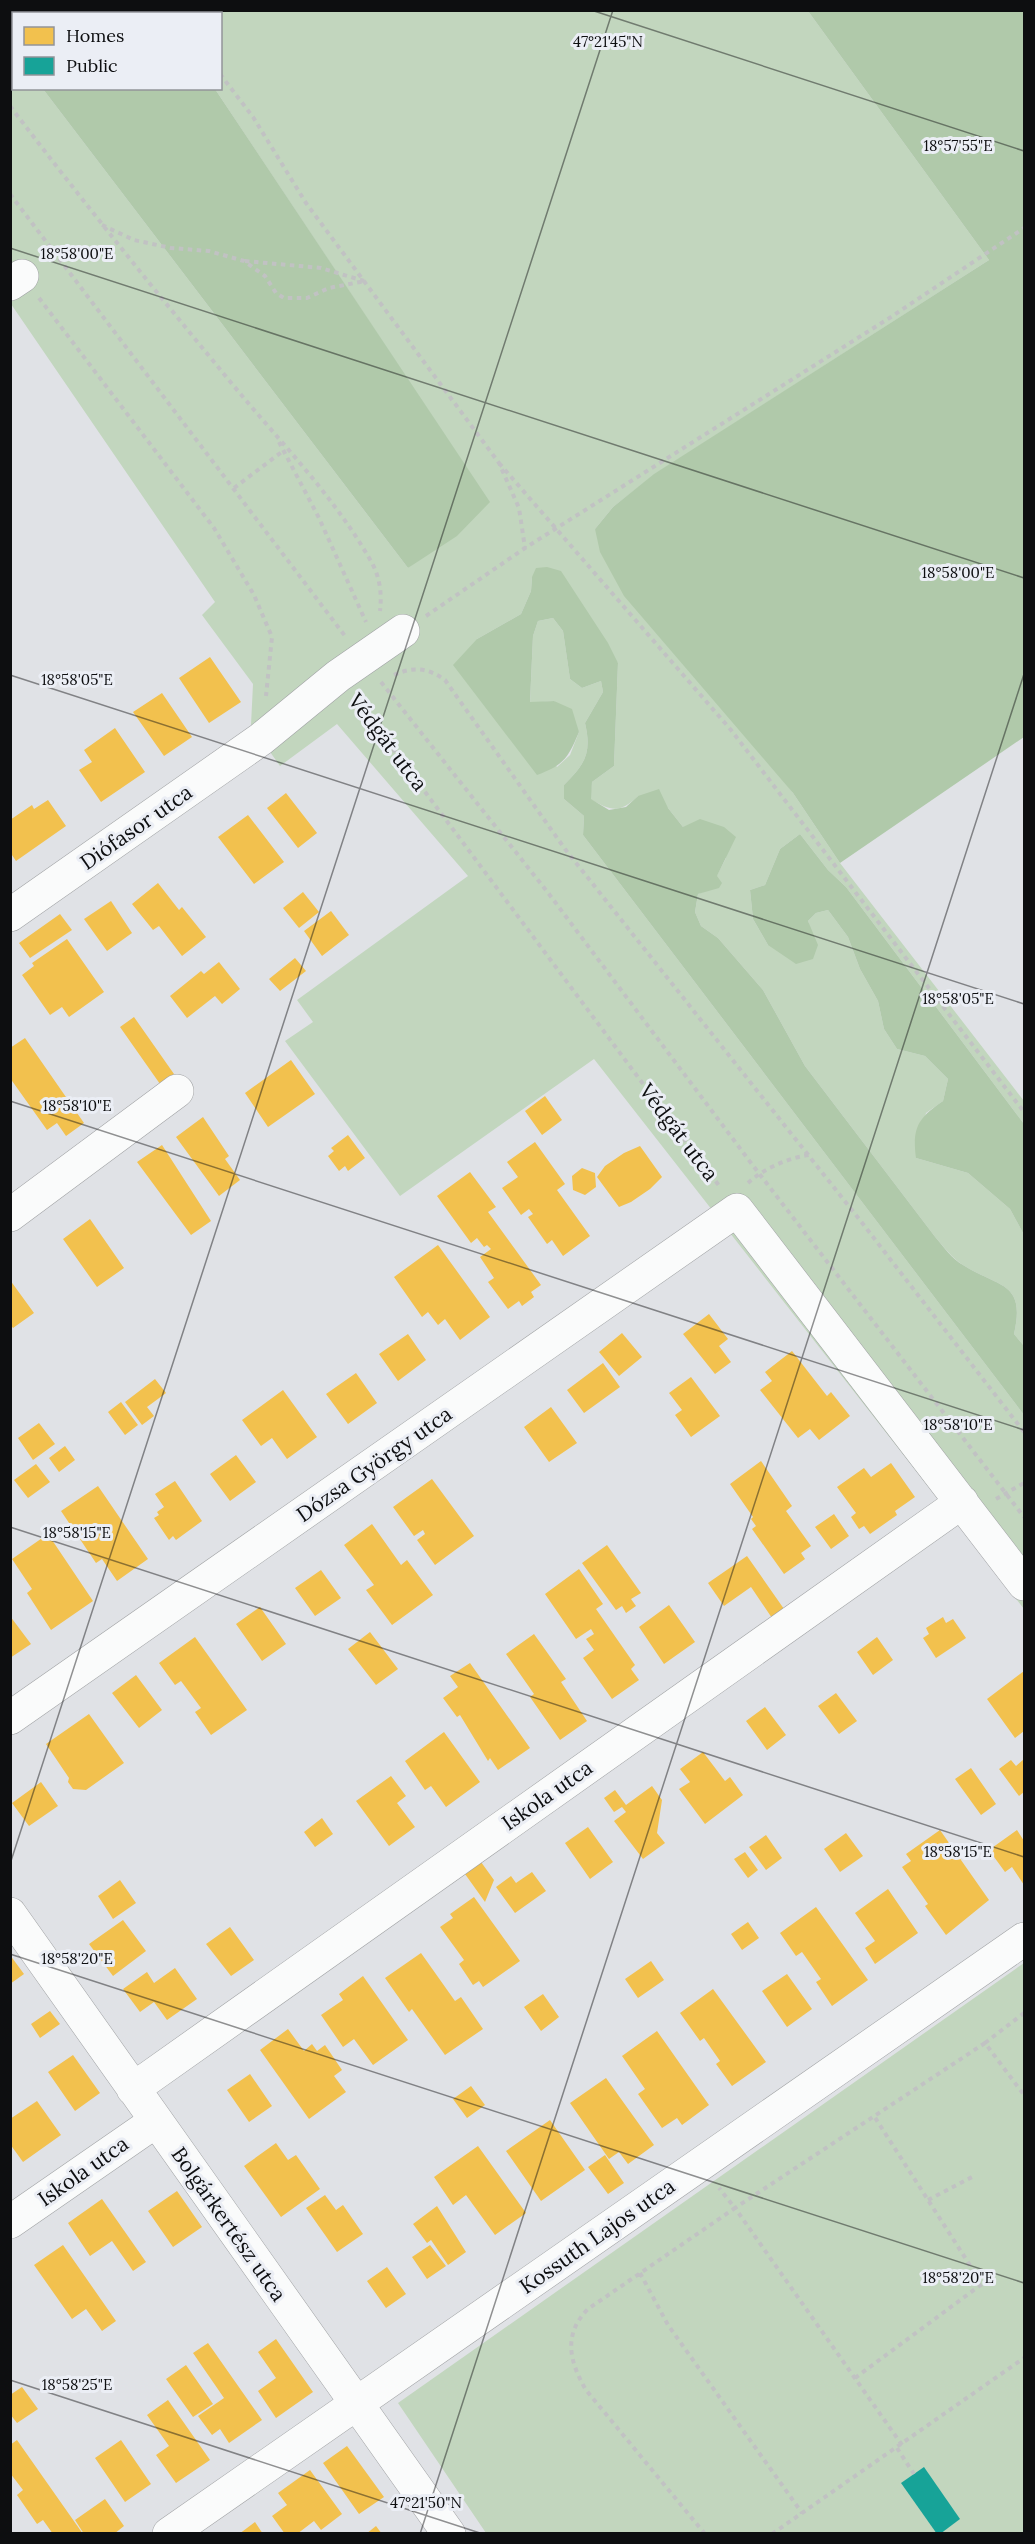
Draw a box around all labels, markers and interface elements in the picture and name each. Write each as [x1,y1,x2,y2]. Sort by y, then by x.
legend [12,12,222,90]
text: Homes [66,24,124,47]
text: 47°21'45"N [573,32,643,51]
text: Public [66,54,118,77]
text: 18°57'55"E [923,136,993,155]
text: 18°58'00"E [41,244,113,263]
text: 18°58'00"E [922,563,994,582]
text: 18°58'05"E [41,670,113,689]
street label: Védgát utca [342,687,434,796]
street label: Diófasor utca [75,778,197,876]
text: 18°58'05"E [922,989,994,1008]
street label: Védgát utca [633,1077,725,1186]
text: 18°58'10"E [43,1096,112,1115]
street label: Dózsa György utca [291,1400,457,1528]
text: 18°58'10"E [924,1415,993,1434]
text: 18°58'15"E [43,1523,111,1542]
street label: Iskola utca [496,1754,598,1836]
text: 18°58'15"E [924,1842,992,1861]
text: 18°58'20"E [41,1949,113,1968]
street label: Iskola utca [32,2130,134,2212]
street label: Bolgárkertész utca [166,2142,292,2307]
street label: Kossuth Lajos utca [514,2172,680,2300]
text: 18°58'20"E [922,2268,994,2287]
text: 18°58'25"E [42,2375,112,2394]
text: 47°21'50"N [390,2493,462,2512]

